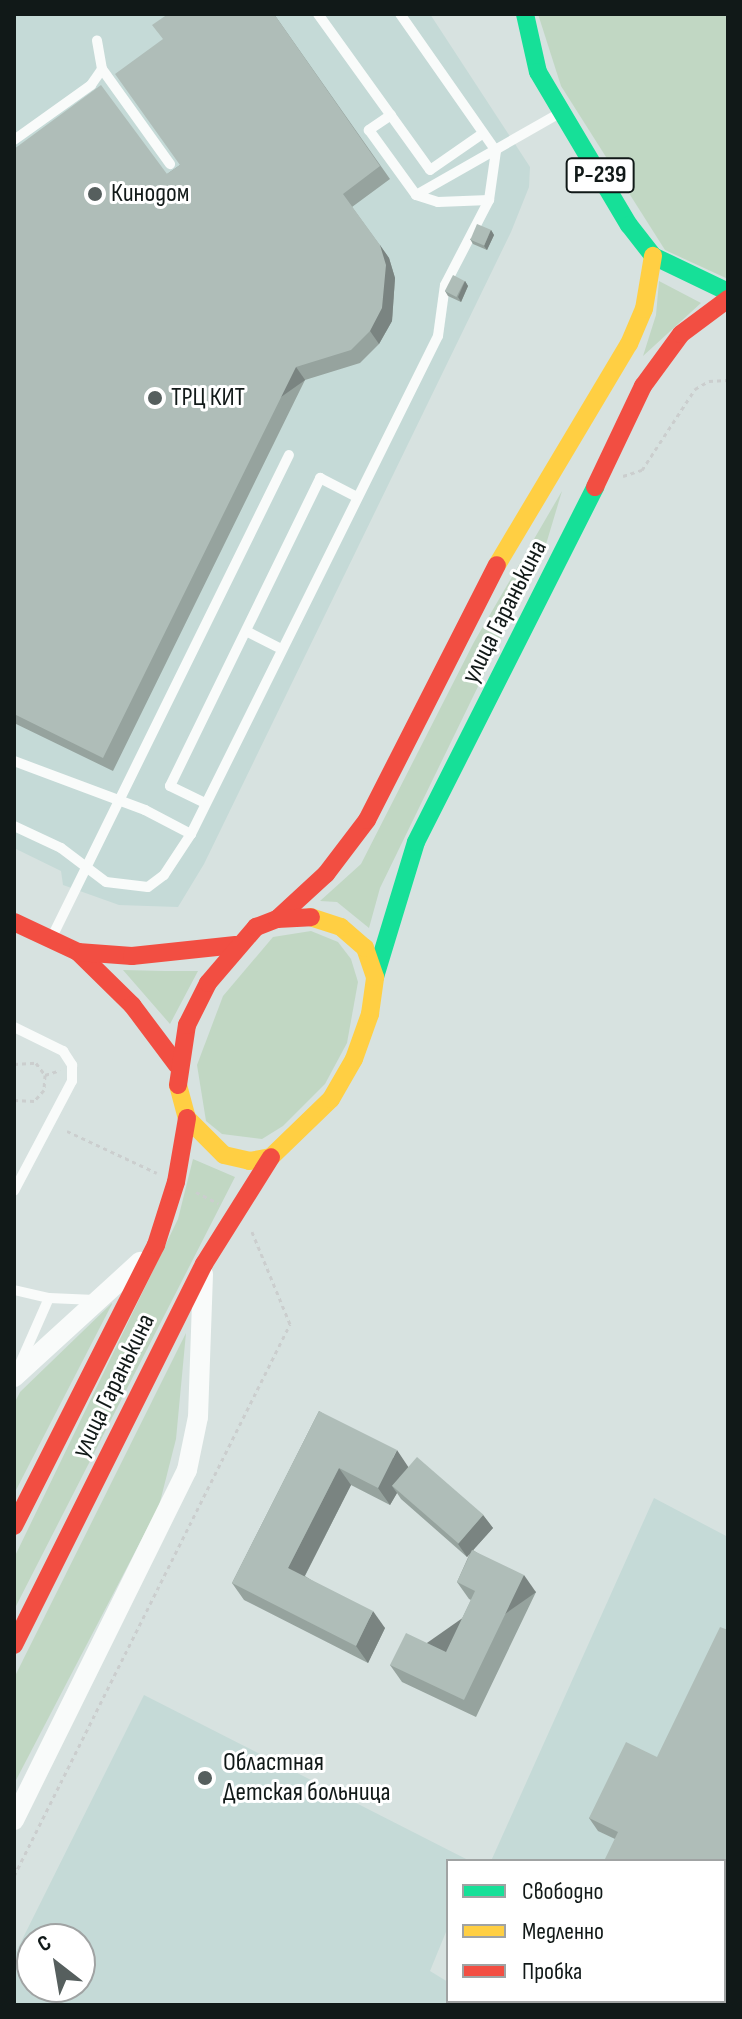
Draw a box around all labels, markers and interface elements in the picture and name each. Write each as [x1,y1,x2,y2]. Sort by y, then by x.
road number: Р-239 [564,155,636,195]
place label: Кинодом [111,178,189,210]
marker: Кинодом [86,185,104,203]
place label: ТРЦ КИТ [171,382,245,414]
marker: ТРЦ КИТ [146,389,164,407]
street label: улица Гаранькина [456,535,554,689]
street label: улица Гаранькина [66,1309,162,1463]
place label: Областная Детская больница [223,1747,391,1808]
marker: Областная Детская больница [194,1767,216,1789]
legend [446,1859,726,2003]
text: Свободно [522,1877,603,1906]
text: Медленно [522,1917,604,1946]
north arrow [16,1923,96,2003]
text: С [33,1929,56,1958]
text: Пробка [522,1957,582,1986]

